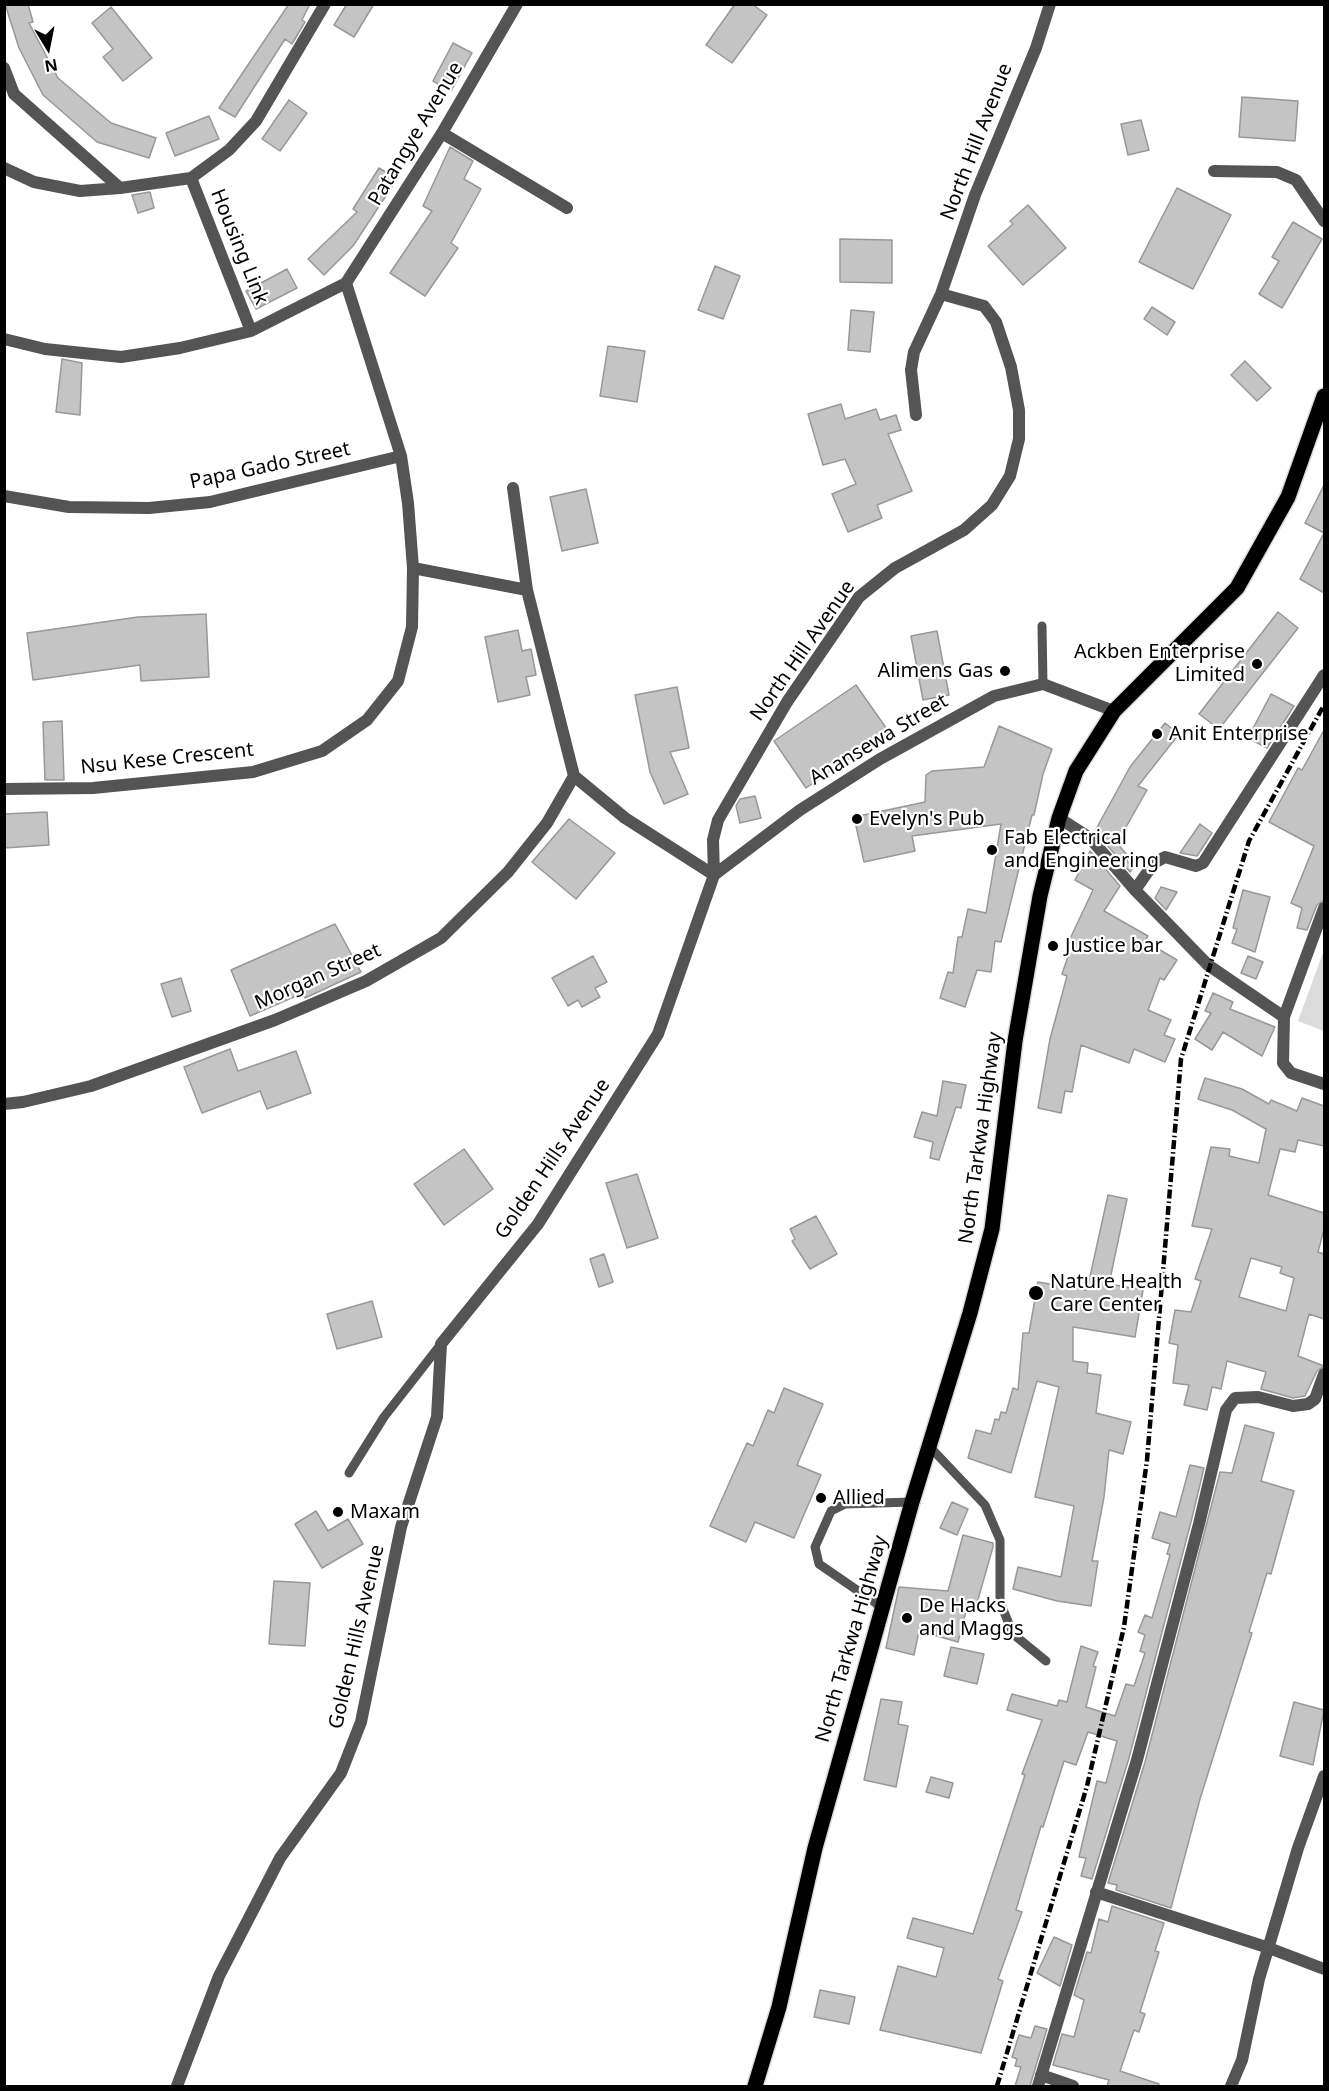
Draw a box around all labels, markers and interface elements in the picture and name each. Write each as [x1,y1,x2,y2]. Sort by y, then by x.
north arrow [18,18,78,78]
text: N [43,54,59,78]
street label: Patangye Avenue [364,58,468,210]
street label: North Hill Avenue [936,60,1018,224]
street label: Housing Link [205,186,273,308]
street label: Papa Gado Street [188,437,352,495]
street label: North Hill Avenue [746,576,860,726]
place label: Ackben Enterprise Limited [1074,640,1245,687]
marker: Ackben Enterprise Limited [1250,657,1264,671]
place label: Alimens Gas [877,659,993,683]
marker: Alimens Gas [998,664,1012,678]
street label: Anansewa Street [805,689,953,791]
place label: Anit Enterprise [1169,722,1309,746]
marker: Anit Enterprise [1150,727,1164,741]
street label: Nsu Kese Crescent [79,738,255,780]
place label: Evelyn's Pub [869,807,985,831]
marker: Evelyn's Pub [850,812,864,826]
place label: Fab Electrical and Engineering [1004,826,1159,873]
marker: Fab Electrical and Engineering [985,843,999,857]
place label: Justice bar [1065,934,1163,958]
street label: Morgan Street [251,939,385,1015]
marker: Justice bar [1046,939,1060,953]
street label: North Tarkwa Highway [954,1030,1008,1246]
street label: Golden Hills Avenue [490,1074,616,1244]
place label: Nature Health Care Center [1050,1270,1182,1317]
marker: Nature Health Care Center [1027,1284,1045,1302]
place label: Allied [833,1486,885,1510]
marker: Allied [814,1491,828,1505]
place label: Maxam [350,1500,420,1524]
marker: Maxam [331,1505,345,1519]
street label: North Tarkwa Highway [811,1533,893,1745]
street label: Golden Hills Avenue [324,1543,390,1731]
place label: De Hacks and Maggs [919,1594,1024,1641]
marker: De Hacks and Maggs [900,1611,914,1625]

